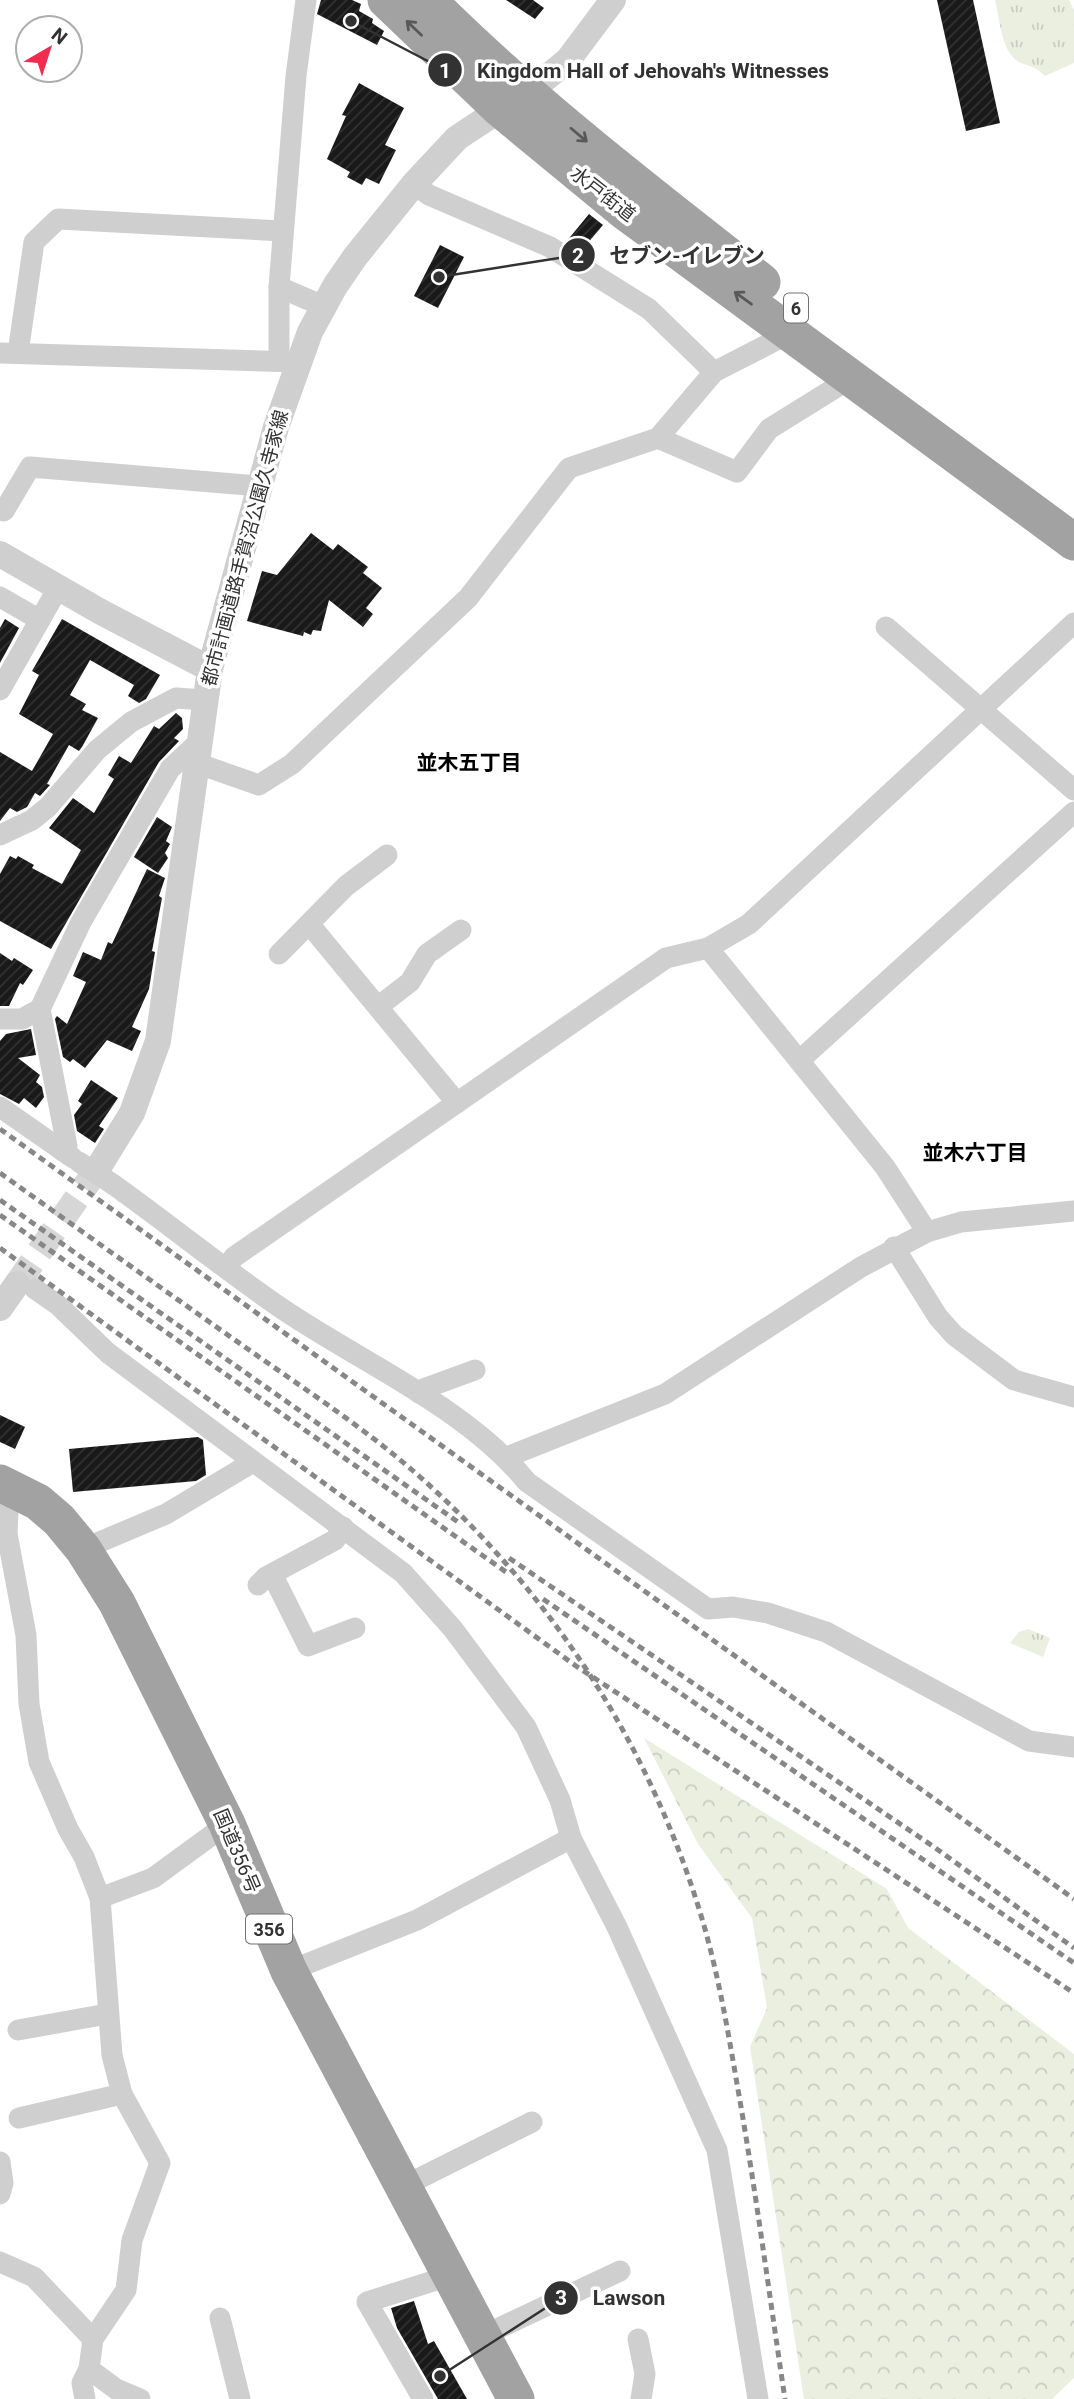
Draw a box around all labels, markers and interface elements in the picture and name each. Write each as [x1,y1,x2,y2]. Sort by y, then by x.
north arrow [14,14,84,84]
one-way arrow [405,19,422,36]
text: N [47,23,72,49]
callout: Kingdom Hall of Jehovah's Witnesses [428,49,843,91]
text: 1 [439,59,451,83]
text: Kingdom Hall of Jehovah's Witnesses [477,59,829,83]
one-way arrow [569,127,587,143]
street label: 水戸街道 [566,162,640,226]
callout: セブン-イレブン [560,234,779,276]
text: 2 [572,244,584,268]
text: セブン-イレブン [609,244,765,268]
one-way arrow [734,291,753,305]
road number: 6 [784,294,808,322]
street label: 都市計画道路手賀沼公園久寺家線 [197,407,293,689]
district label: 並木五丁目 [417,751,522,775]
district label: 並木六丁目 [923,1141,1028,1165]
street label: 国道356号 [209,1806,265,1896]
road number: 356 [246,1914,292,1943]
callout: Lawson [544,2277,679,2319]
text: 3 [555,2286,567,2310]
text: Lawson [593,2286,665,2310]

